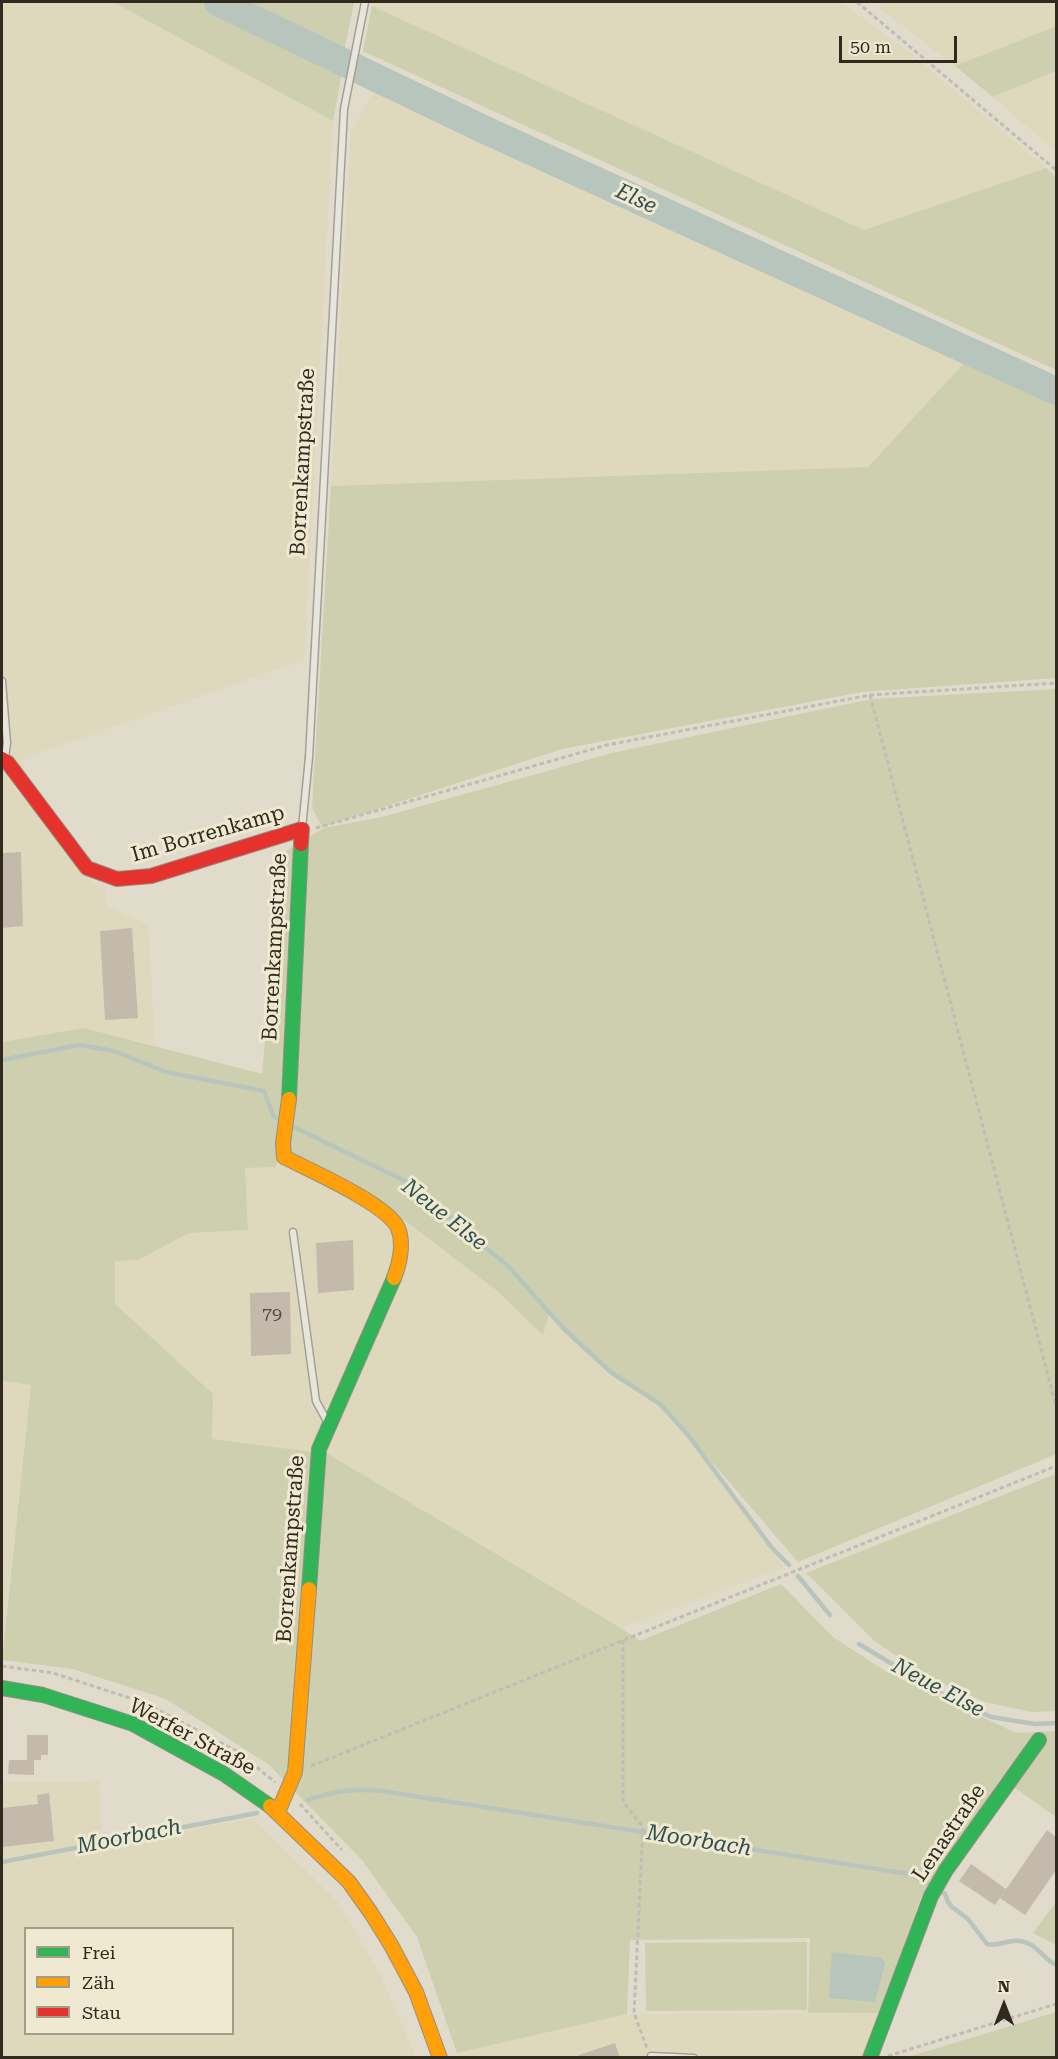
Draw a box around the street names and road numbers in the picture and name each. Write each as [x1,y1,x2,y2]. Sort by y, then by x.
street label: Borrenkampstraße [285,367,321,557]
street label: Im Borrenkamp [129,800,287,868]
street label: Borrenkampstraße [257,852,293,1042]
street label: Borrenkampstraße [272,1454,310,1644]
street label: Werfer Straße [125,1693,259,1781]
street label: Lenastraße [907,1780,991,1886]

